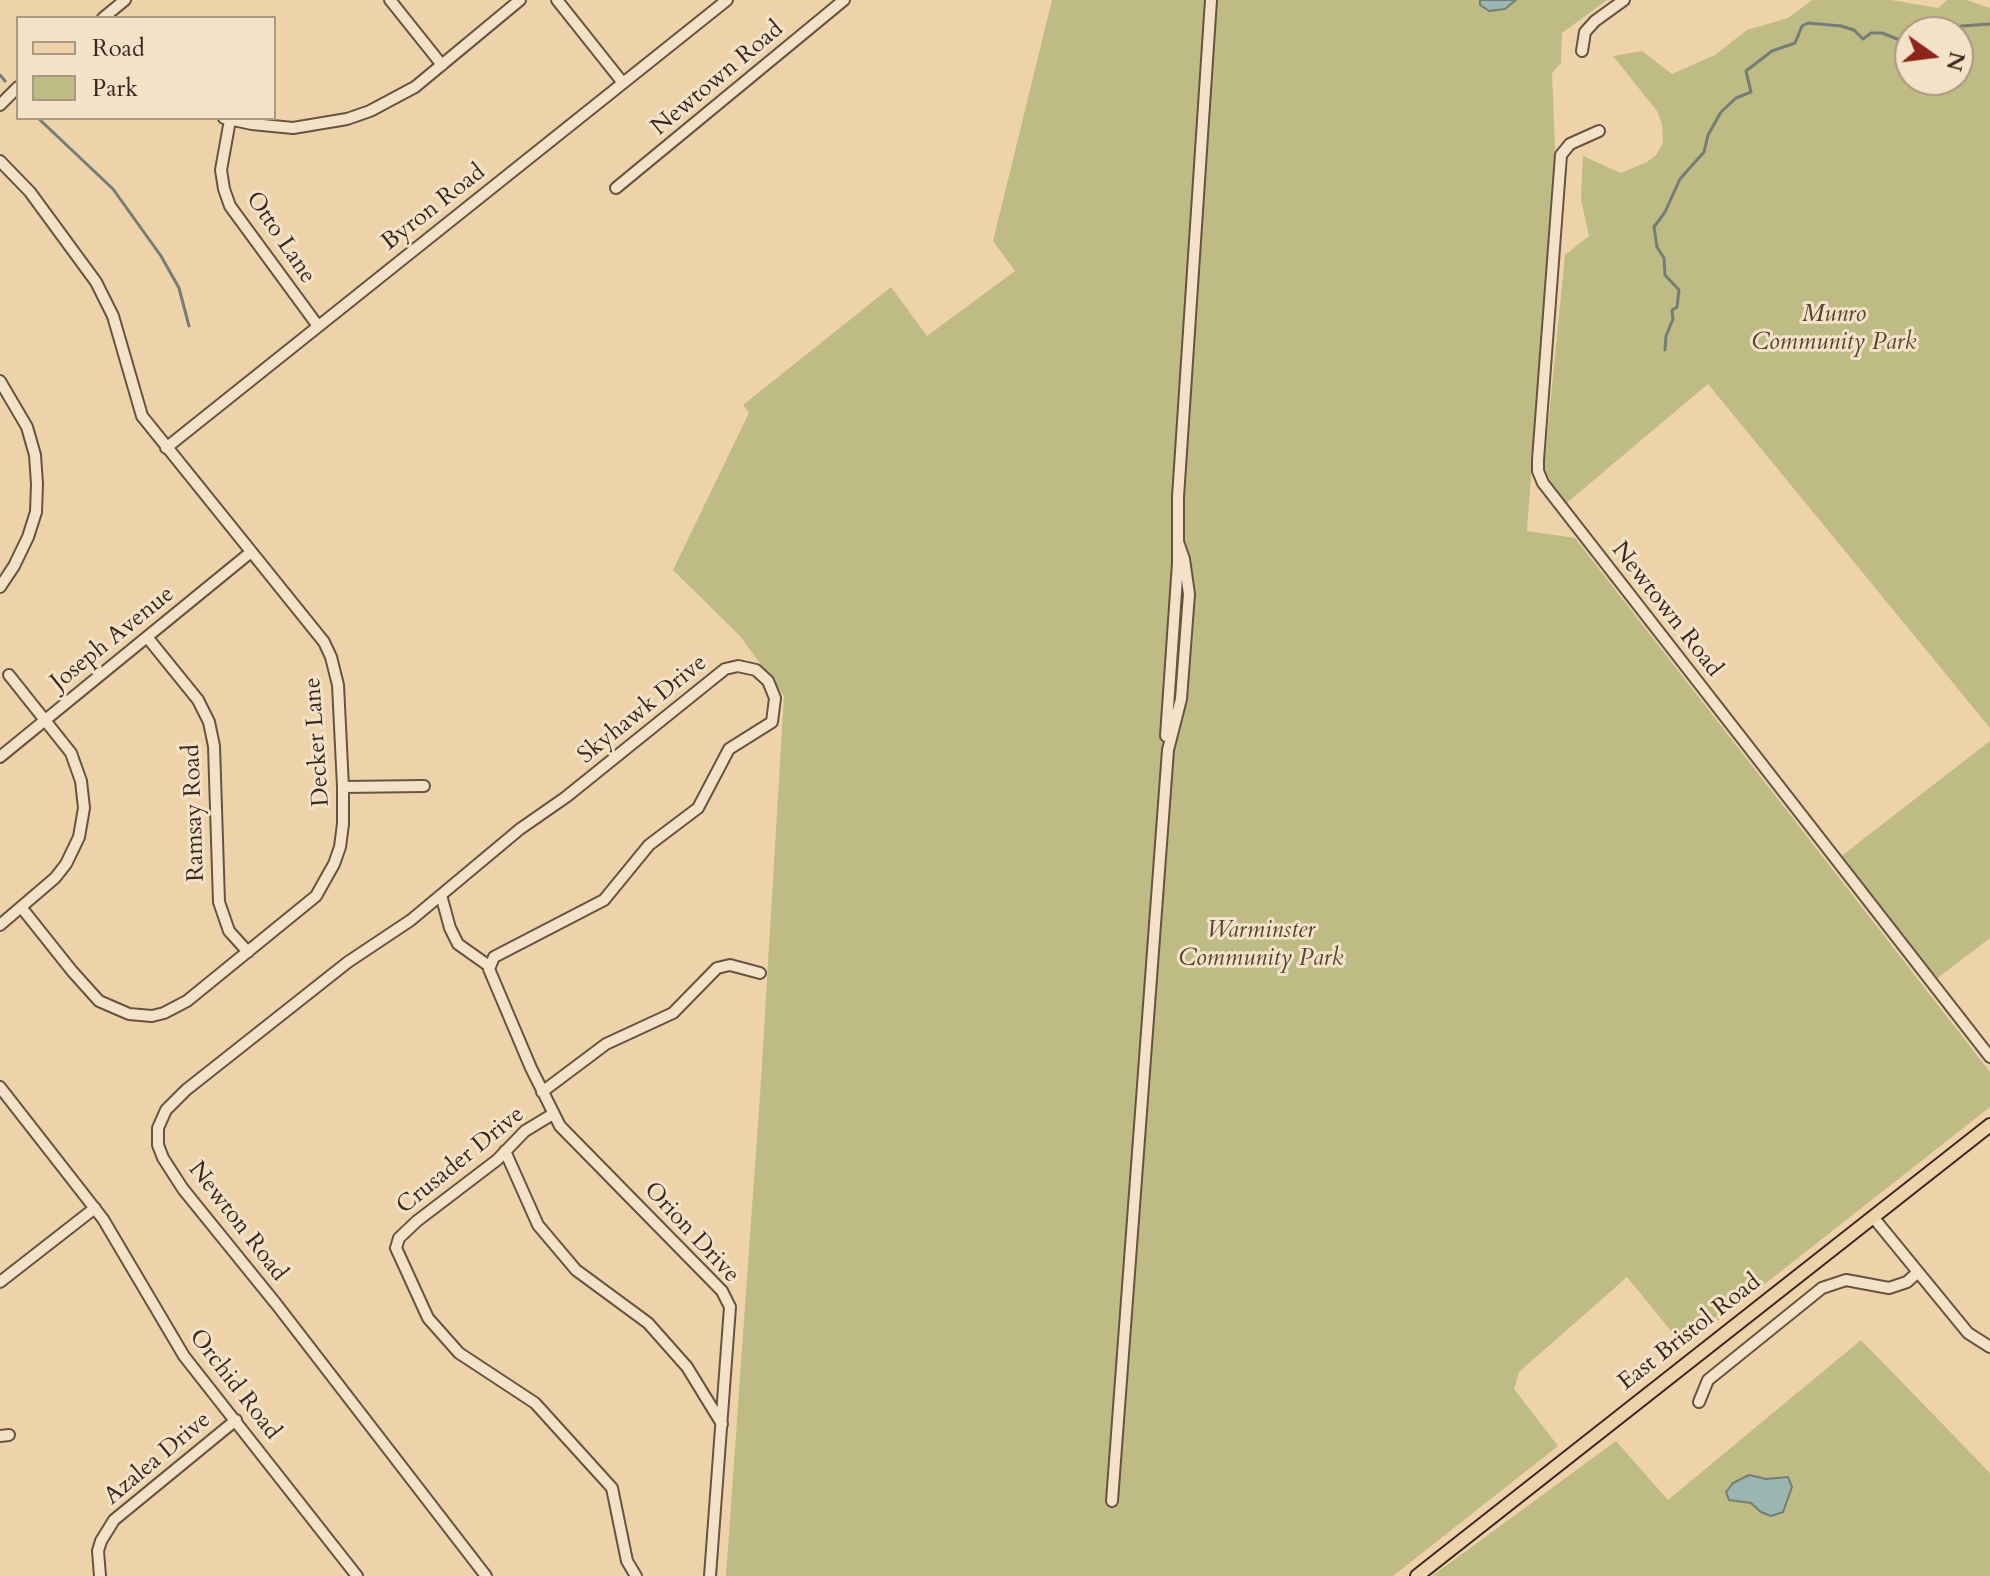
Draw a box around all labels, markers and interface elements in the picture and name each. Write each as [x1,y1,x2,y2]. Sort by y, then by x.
legend [16,16,276,120]
street label: Newtown Road [646,16,790,142]
north arrow [1894,16,1974,96]
text: Road [92,32,145,65]
text: N [1938,48,1972,74]
text: Park [92,72,138,105]
street label: Byron Road [376,159,492,257]
street label: Otto Lane [239,187,321,289]
park label: Munro Community Park [1752,301,1916,357]
street label: Newtown Road [1604,537,1728,683]
street label: Joseph Avenue [46,581,180,697]
street label: Skyhawk Drive [573,649,713,771]
street label: Decker Lane [299,676,337,808]
street label: Ramsay Road [178,744,212,882]
park label: Warminster Community Park [1179,917,1343,973]
street label: Crusader Drive [391,1101,531,1221]
street label: Newton Road [181,1156,293,1288]
street label: Orion Drive [637,1177,745,1289]
street label: East Bristol Road [1613,1268,1767,1398]
street label: Orchid Road [182,1324,286,1446]
street label: Azalea Drive [99,1406,217,1512]

